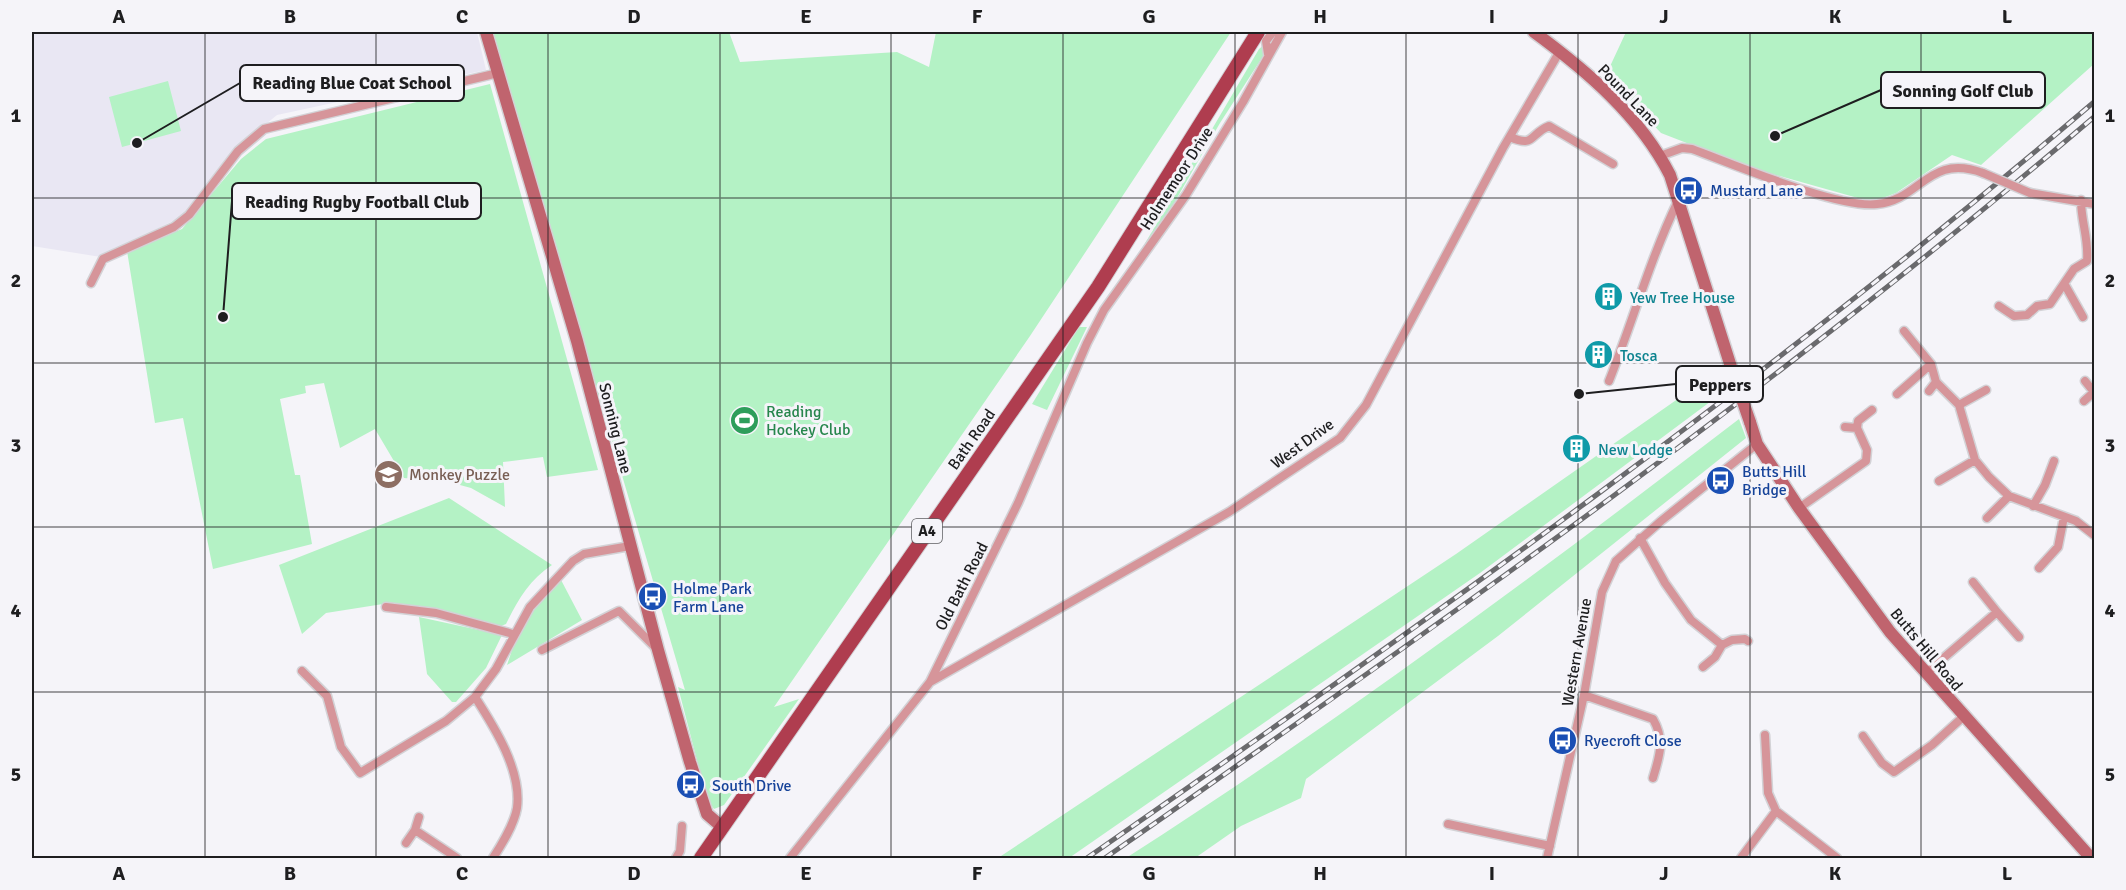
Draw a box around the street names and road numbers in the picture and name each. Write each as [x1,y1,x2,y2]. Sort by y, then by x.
street label: Pound Lane [1593,60,1663,131]
street label: Holmemoor Drive [1136,123,1218,234]
street label: Sonning Lane [594,381,636,476]
street label: Bath Road [944,405,1000,474]
street label: West Drive [1267,414,1338,473]
road number: A4 [912,519,942,543]
street label: Old Bath Road [931,539,993,634]
street label: Western Avenue [1558,596,1596,708]
street label: Butts Hill Road [1886,604,1967,695]

